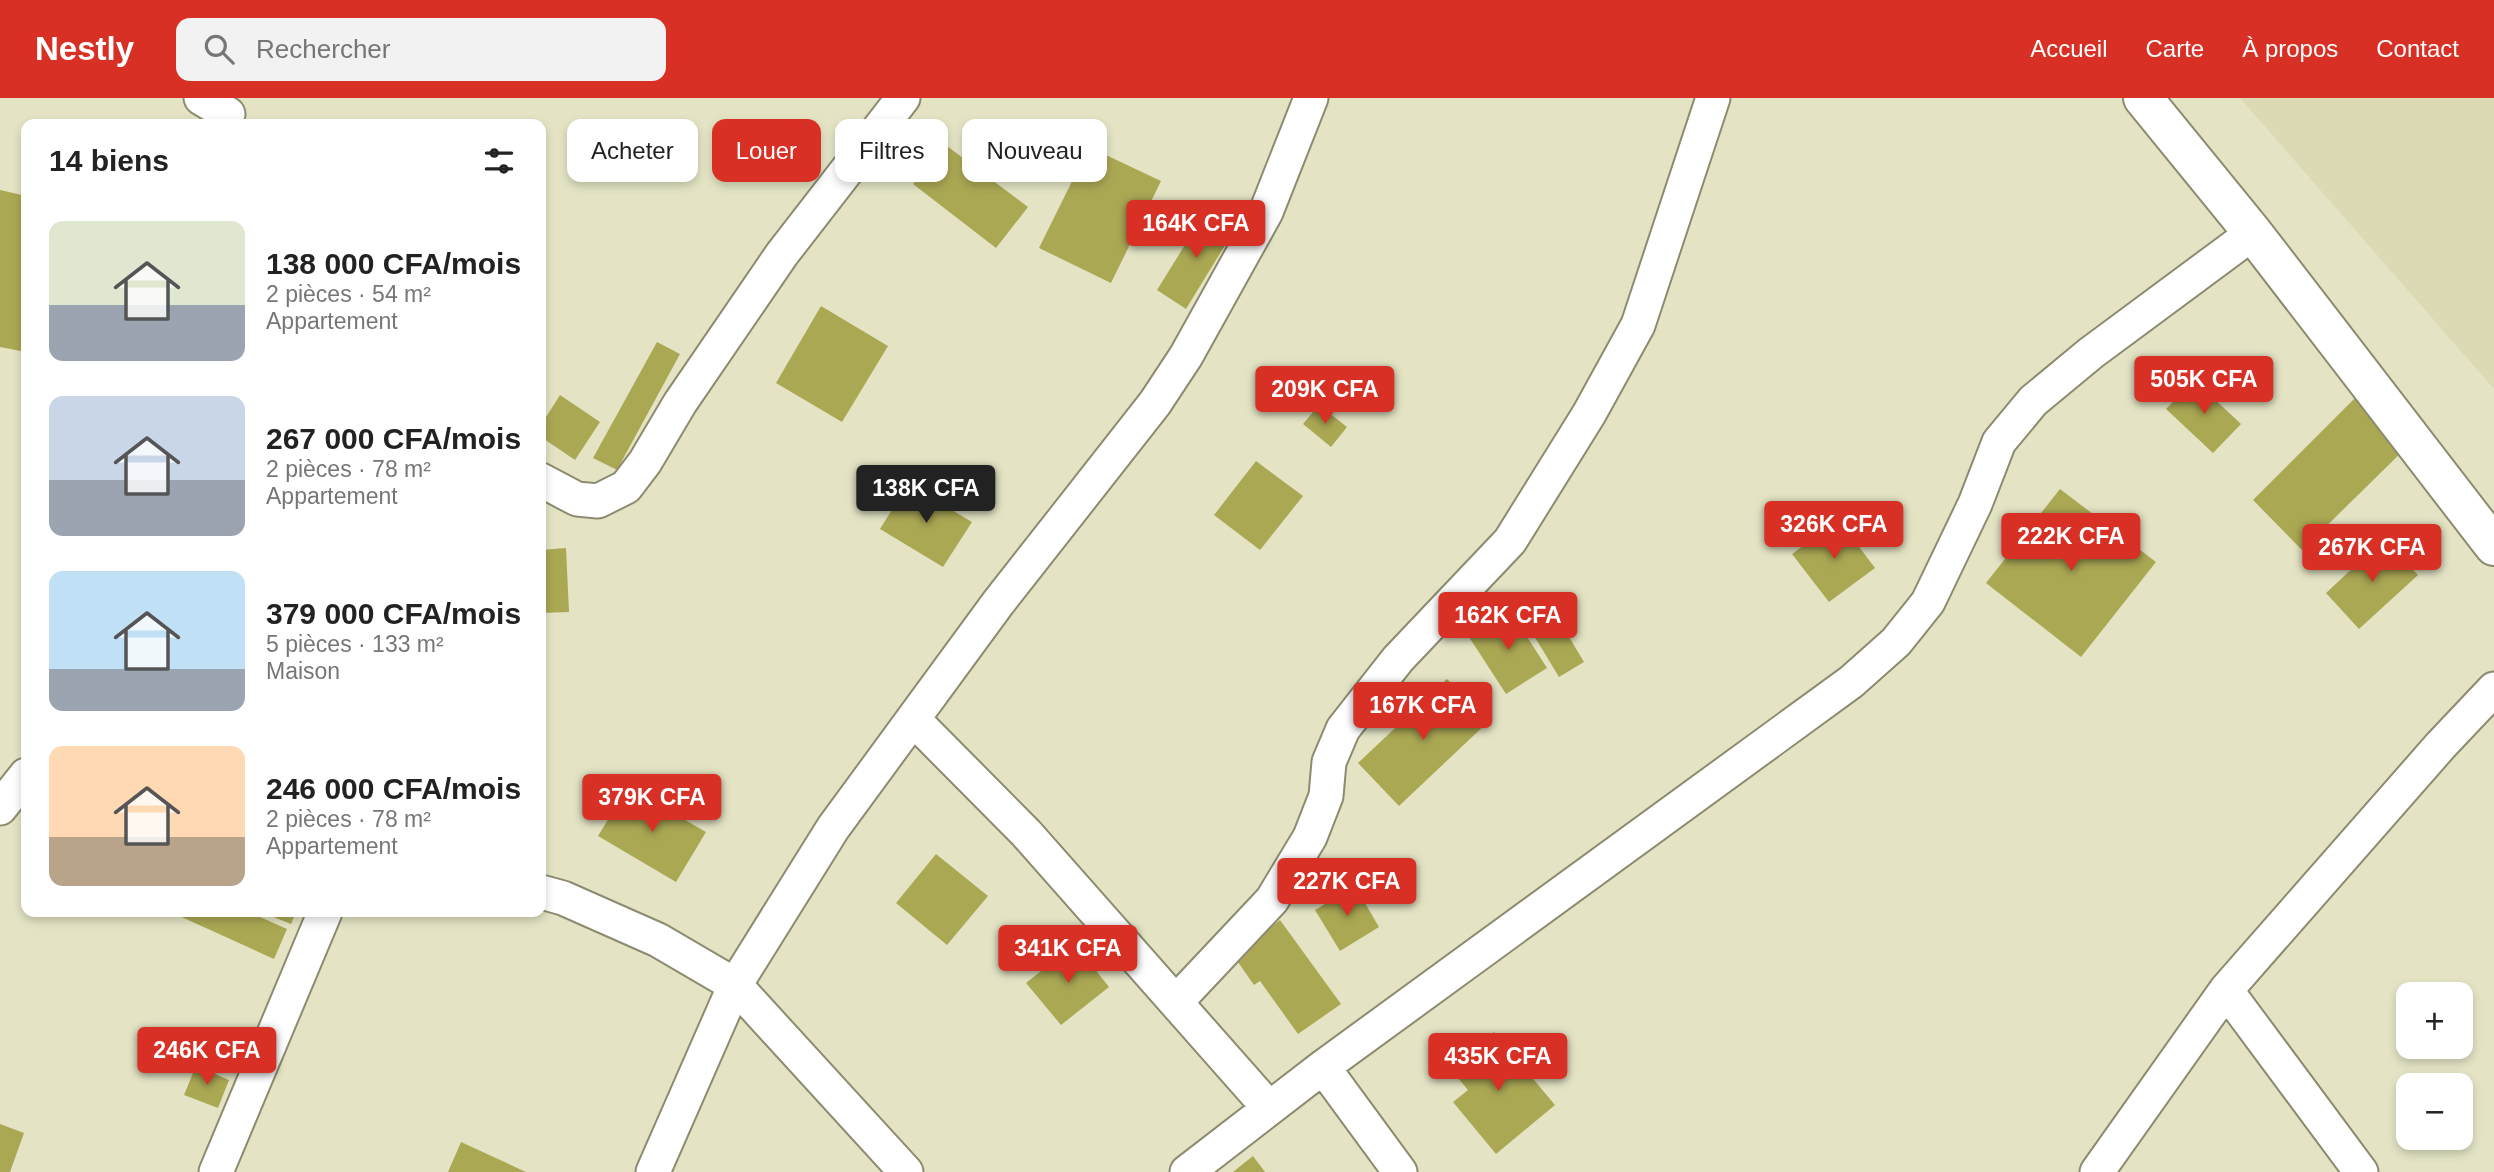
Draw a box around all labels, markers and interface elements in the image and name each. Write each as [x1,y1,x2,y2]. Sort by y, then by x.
search box [176,18,666,81]
text: Nestly [35,30,134,67]
icon: search [200,30,238,68]
text: Rechercher [256,34,390,64]
text: Accueil [2030,35,2108,62]
text: Carte [2146,35,2204,62]
text: À propos [2242,35,2338,62]
text: Contact [2376,35,2459,62]
chip: Acheter [567,119,698,182]
chip: Louer [712,119,821,182]
chip: Filtres [835,119,948,182]
chip: Nouveau [962,119,1107,182]
icon: filters [480,142,518,180]
text: 14 biens [49,144,169,177]
pin: 164K CFA [1124,200,1268,260]
text: 164K CFA [1142,210,1250,236]
text: 138 000 CFA/mois [266,247,521,280]
icon: home [105,249,189,333]
text: 2 pièces · 54 m² [266,281,431,307]
text: Appartement [266,308,398,334]
pin: 505K CFA [2132,356,2276,416]
pin: 209K CFA [1253,366,1397,426]
text: 505K CFA [2150,366,2258,392]
text: 209K CFA [1271,376,1379,402]
text: 267 000 CFA/mois [266,422,521,455]
icon: home [105,424,189,508]
text: 2 pièces · 78 m² [266,456,431,482]
pin: 138K CFA [854,466,998,525]
text: 138K CFA [872,475,980,501]
text: Appartement [266,483,398,509]
pin: 326K CFA [1762,502,1906,561]
text: 326K CFA [1780,511,1888,537]
pin: 222K CFA [1999,514,2143,573]
text: 222K CFA [2017,523,2125,549]
pin: 267K CFA [2300,524,2444,584]
text: 267K CFA [2318,534,2426,560]
pin: 162K CFA [1436,592,1580,652]
text: 379 000 CFA/mois [266,597,521,630]
icon: home [105,599,189,683]
text: 162K CFA [1454,602,1562,628]
text: 5 pièces · 133 m² [266,631,444,657]
text: Maison [266,658,340,684]
pin: 167K CFA [1351,682,1495,742]
text: 167K CFA [1369,692,1477,718]
text: 246 000 CFA/mois [266,772,521,805]
icon: home [105,774,189,858]
pin: 379K CFA [580,774,724,834]
text: 379K CFA [598,784,706,810]
text: 2 pièces · 78 m² [266,806,431,832]
text: Appartement [266,833,398,859]
pin: 227K CFA [1275,858,1419,918]
text: 227K CFA [1293,868,1401,894]
pin: 341K CFA [996,926,1140,985]
text: 341K CFA [1014,935,1122,961]
map controls [2396,982,2473,1150]
button: + [2396,982,2473,1059]
pin: 246K CFA [135,1028,279,1087]
pin: 435K CFA [1426,1034,1570,1093]
text: 246K CFA [153,1037,261,1063]
text: 435K CFA [1444,1043,1552,1069]
button: − [2396,1073,2473,1150]

